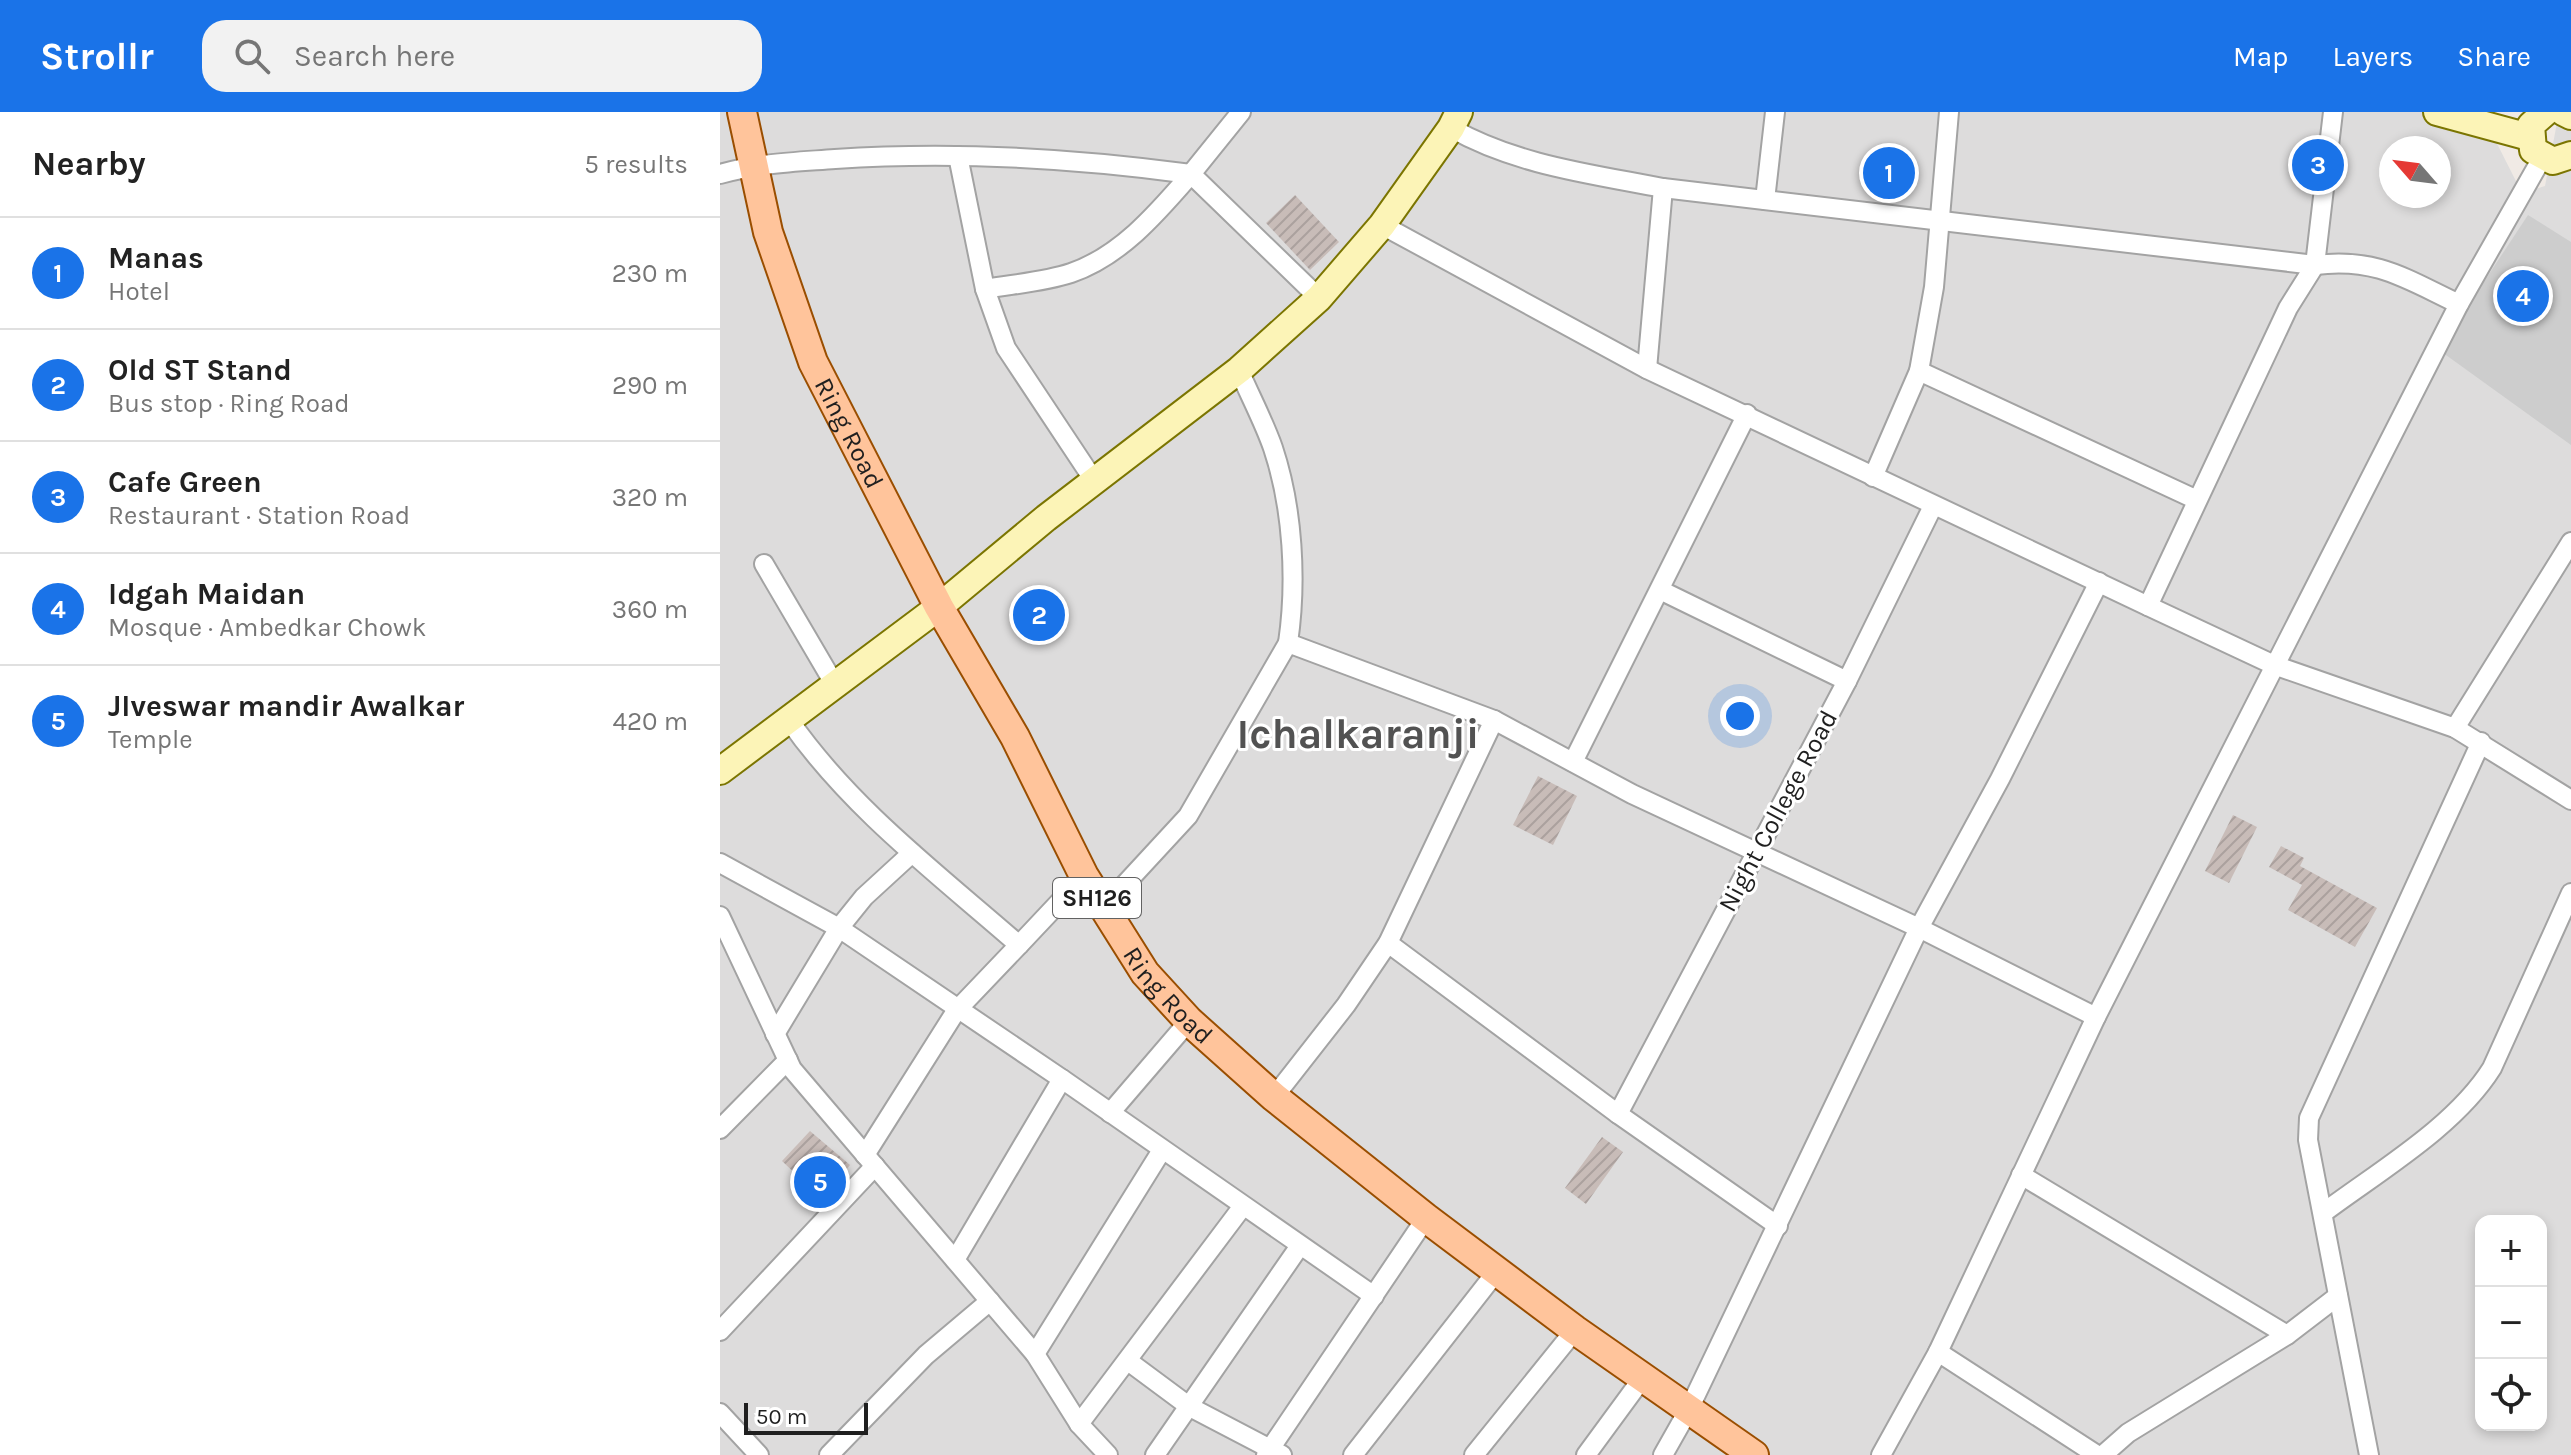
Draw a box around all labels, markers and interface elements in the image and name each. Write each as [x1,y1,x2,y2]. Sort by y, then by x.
search box [202,20,762,92]
text: Strollr [40,34,154,79]
icon: search [230,34,274,78]
text: Search here [294,38,455,74]
text: Map [2233,40,2288,73]
text: Layers [2332,40,2413,73]
text: Share [2457,40,2531,73]
pin: 3 [2292,135,2344,195]
north arrow [2379,136,2451,208]
pin: 1 [1863,143,1915,203]
text: Nearby [32,144,146,184]
text: 5 results [584,149,688,180]
text: Manas [108,240,204,276]
text: 1 [53,258,63,289]
text: 230 m [612,258,688,289]
pin: 4 [2497,266,2549,326]
text: Hotel [108,276,170,307]
text: Old ST Stand [108,352,292,388]
text: 2 [50,370,66,401]
text: 290 m [612,370,688,401]
street label: Ring Road [808,372,891,493]
text: Bus stop · Ring Road [108,388,350,419]
text: Cafe Green [108,464,262,500]
text: 3 [50,482,66,513]
text: 320 m [612,482,688,513]
text: Restaurant · Station Road [108,500,410,531]
text: Idgah Maidan [108,576,305,612]
pin: 2 [1013,585,1065,645]
text: 4 [50,594,66,625]
text: 360 m [612,594,688,625]
text: Mosque · Ambedkar Chowk [108,612,426,643]
text: JIveswar mandir Awalkar [108,688,464,724]
your location [1720,696,1760,736]
street label: Night College Road [1712,705,1844,917]
text: 5 [50,706,66,737]
text: 420 m [612,706,688,737]
district label: Ichalkaranji [1236,709,1480,759]
text: Temple [108,724,193,755]
road number: SH126 [1053,878,1141,918]
street label: Ring Road [1117,941,1219,1050]
pin: 5 [794,1152,846,1212]
map controls [2475,1215,2547,1431]
button: + [2475,1215,2547,1287]
button: − [2475,1287,2547,1359]
button: locate [2475,1359,2547,1431]
scale bar [744,1399,868,1435]
text: 50 m [756,1404,807,1430]

